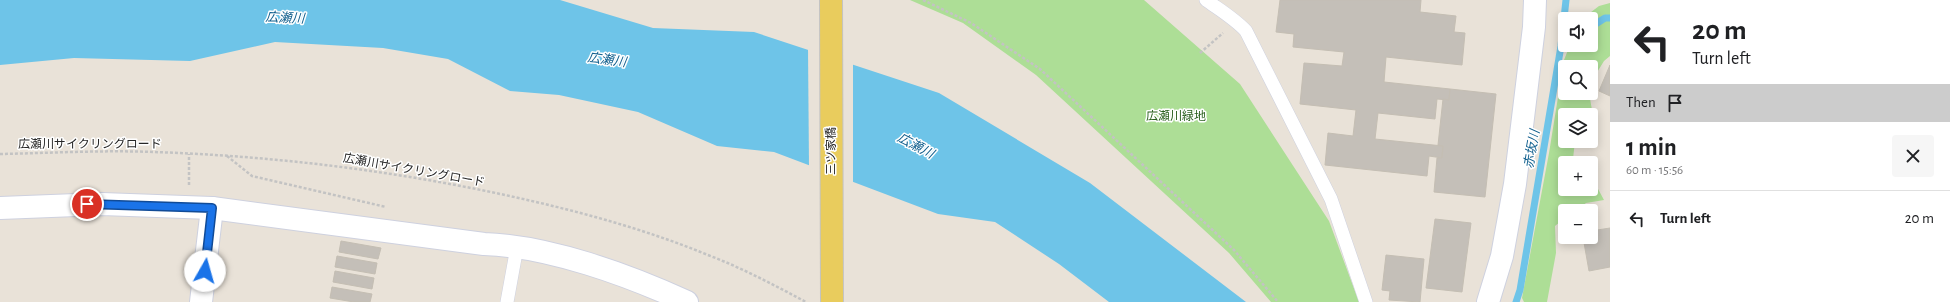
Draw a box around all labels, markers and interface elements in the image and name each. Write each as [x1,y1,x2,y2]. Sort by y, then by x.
water label: 広瀬川 [265,10,307,26]
map controls [1558,12,1598,244]
button: sound [1558,12,1598,52]
icon: left [1626,16,1678,68]
text: 20 m [1692,17,1747,45]
water label: 広瀬川 [587,50,629,70]
text: Turn left [1692,50,1751,68]
button: search [1558,60,1598,100]
icon: arrive [1664,92,1686,114]
text: Then [1626,95,1656,110]
button: layers [1558,108,1598,148]
park label: 広瀬川緑地 [1146,109,1206,122]
street label: 三ツ家橋 [824,127,837,175]
water label: 赤坂川 [1522,127,1543,170]
water label: 広瀬川 [895,131,938,162]
button: close [1892,135,1934,177]
text: 1 min [1626,136,1677,160]
street label: 広瀬川サイクリングロード [18,137,162,150]
street label: 広瀬川サイクリングロード [342,151,486,188]
button: + [1558,156,1598,196]
text: 60 m · 15:56 [1626,164,1683,177]
pin [70,187,104,221]
icon: arrive [76,193,98,215]
button: − [1558,204,1598,244]
icon: left [1626,208,1648,230]
text: Turn left [1660,211,1711,226]
text: 20 m [1905,211,1934,226]
position arrow [184,250,226,292]

